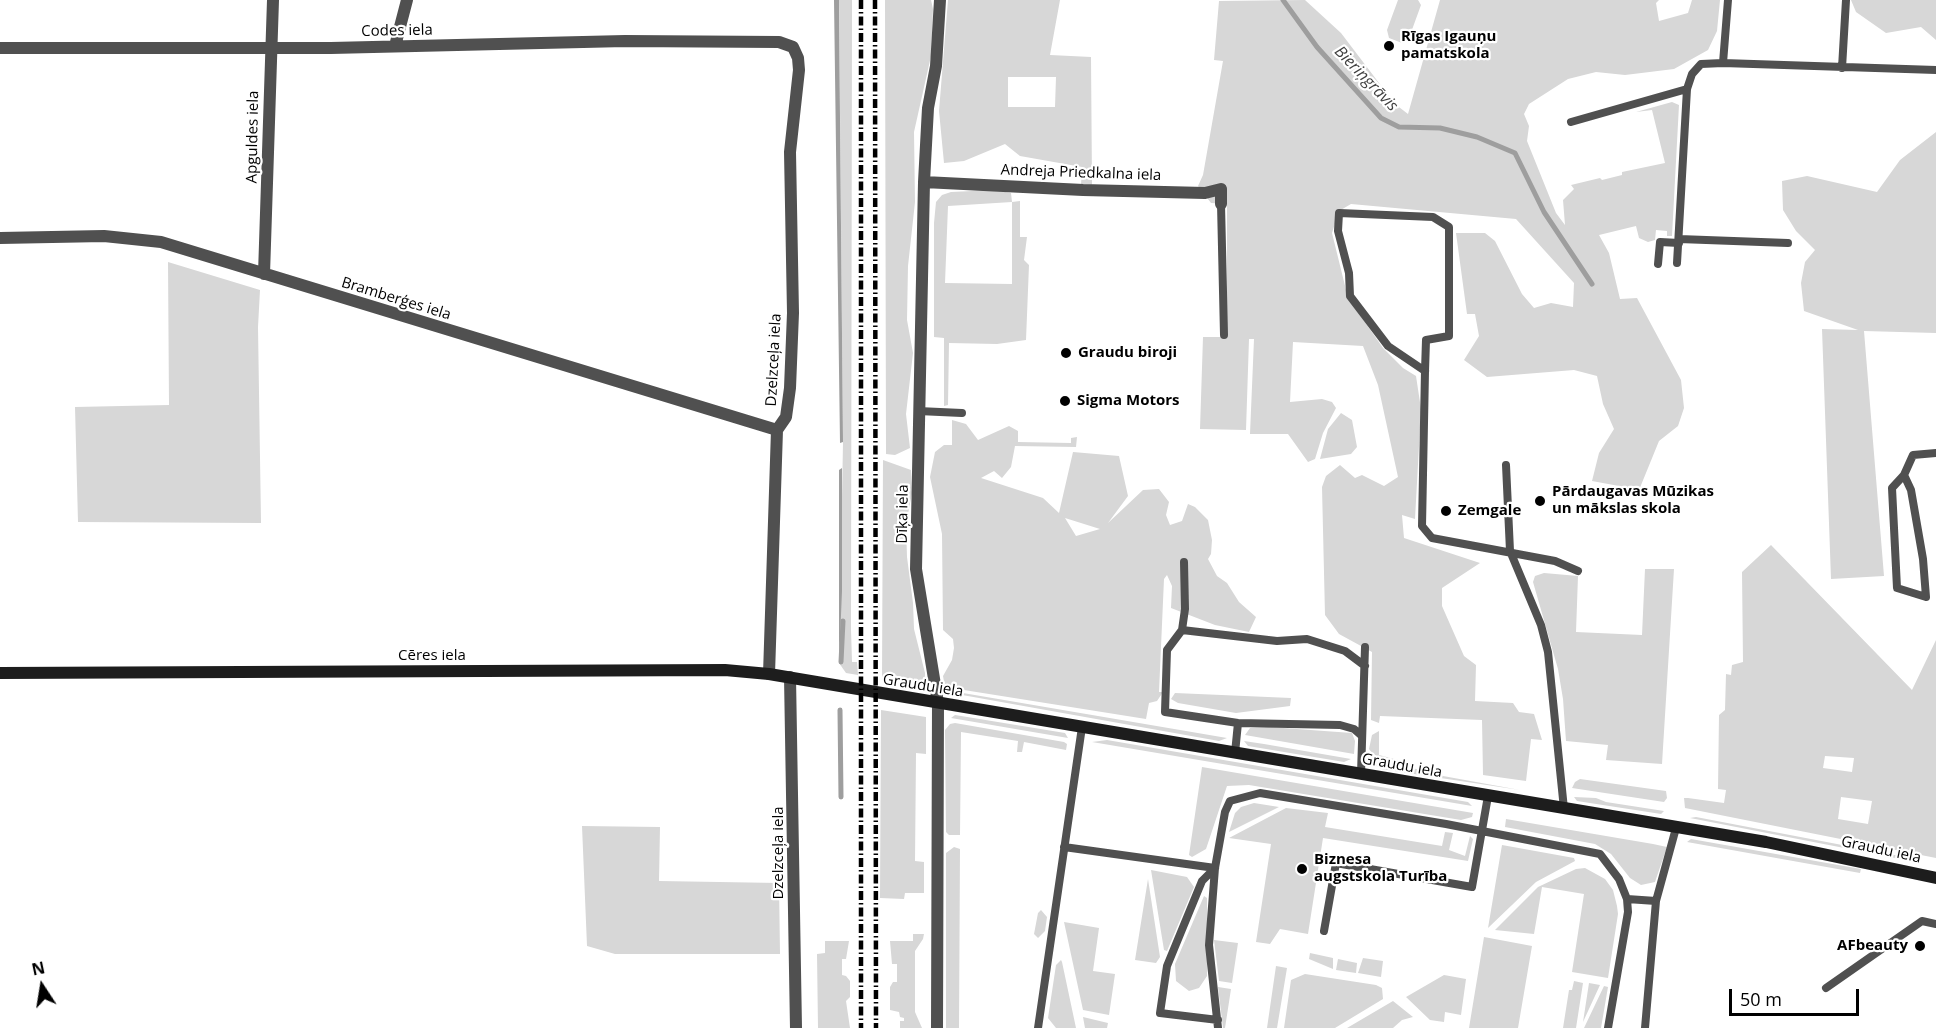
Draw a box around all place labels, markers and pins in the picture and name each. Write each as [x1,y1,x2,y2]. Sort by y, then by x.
place label: Rīgas Igauņu pamatskola [1401,28,1496,63]
marker: Rīgas Igauņu pamatskola [1382,39,1396,53]
place label: Graudu biroji [1078,344,1177,362]
marker: Graudu biroji [1059,346,1073,360]
place label: Sigma Motors [1077,392,1179,410]
marker: Sigma Motors [1058,394,1072,408]
place label: Pārdaugavas Mūzikas un mākslas skola [1552,483,1714,518]
marker: Pārdaugavas Mūzikas un mākslas skola [1533,494,1547,508]
place label: Zemgale [1458,502,1521,520]
marker: Zemgale [1439,504,1453,518]
place label: Biznesa augstskola Turība [1314,851,1447,886]
marker: Biznesa augstskola Turība [1295,862,1309,876]
place label: AFbeauty [1837,937,1908,955]
marker: AFbeauty [1913,939,1927,953]

